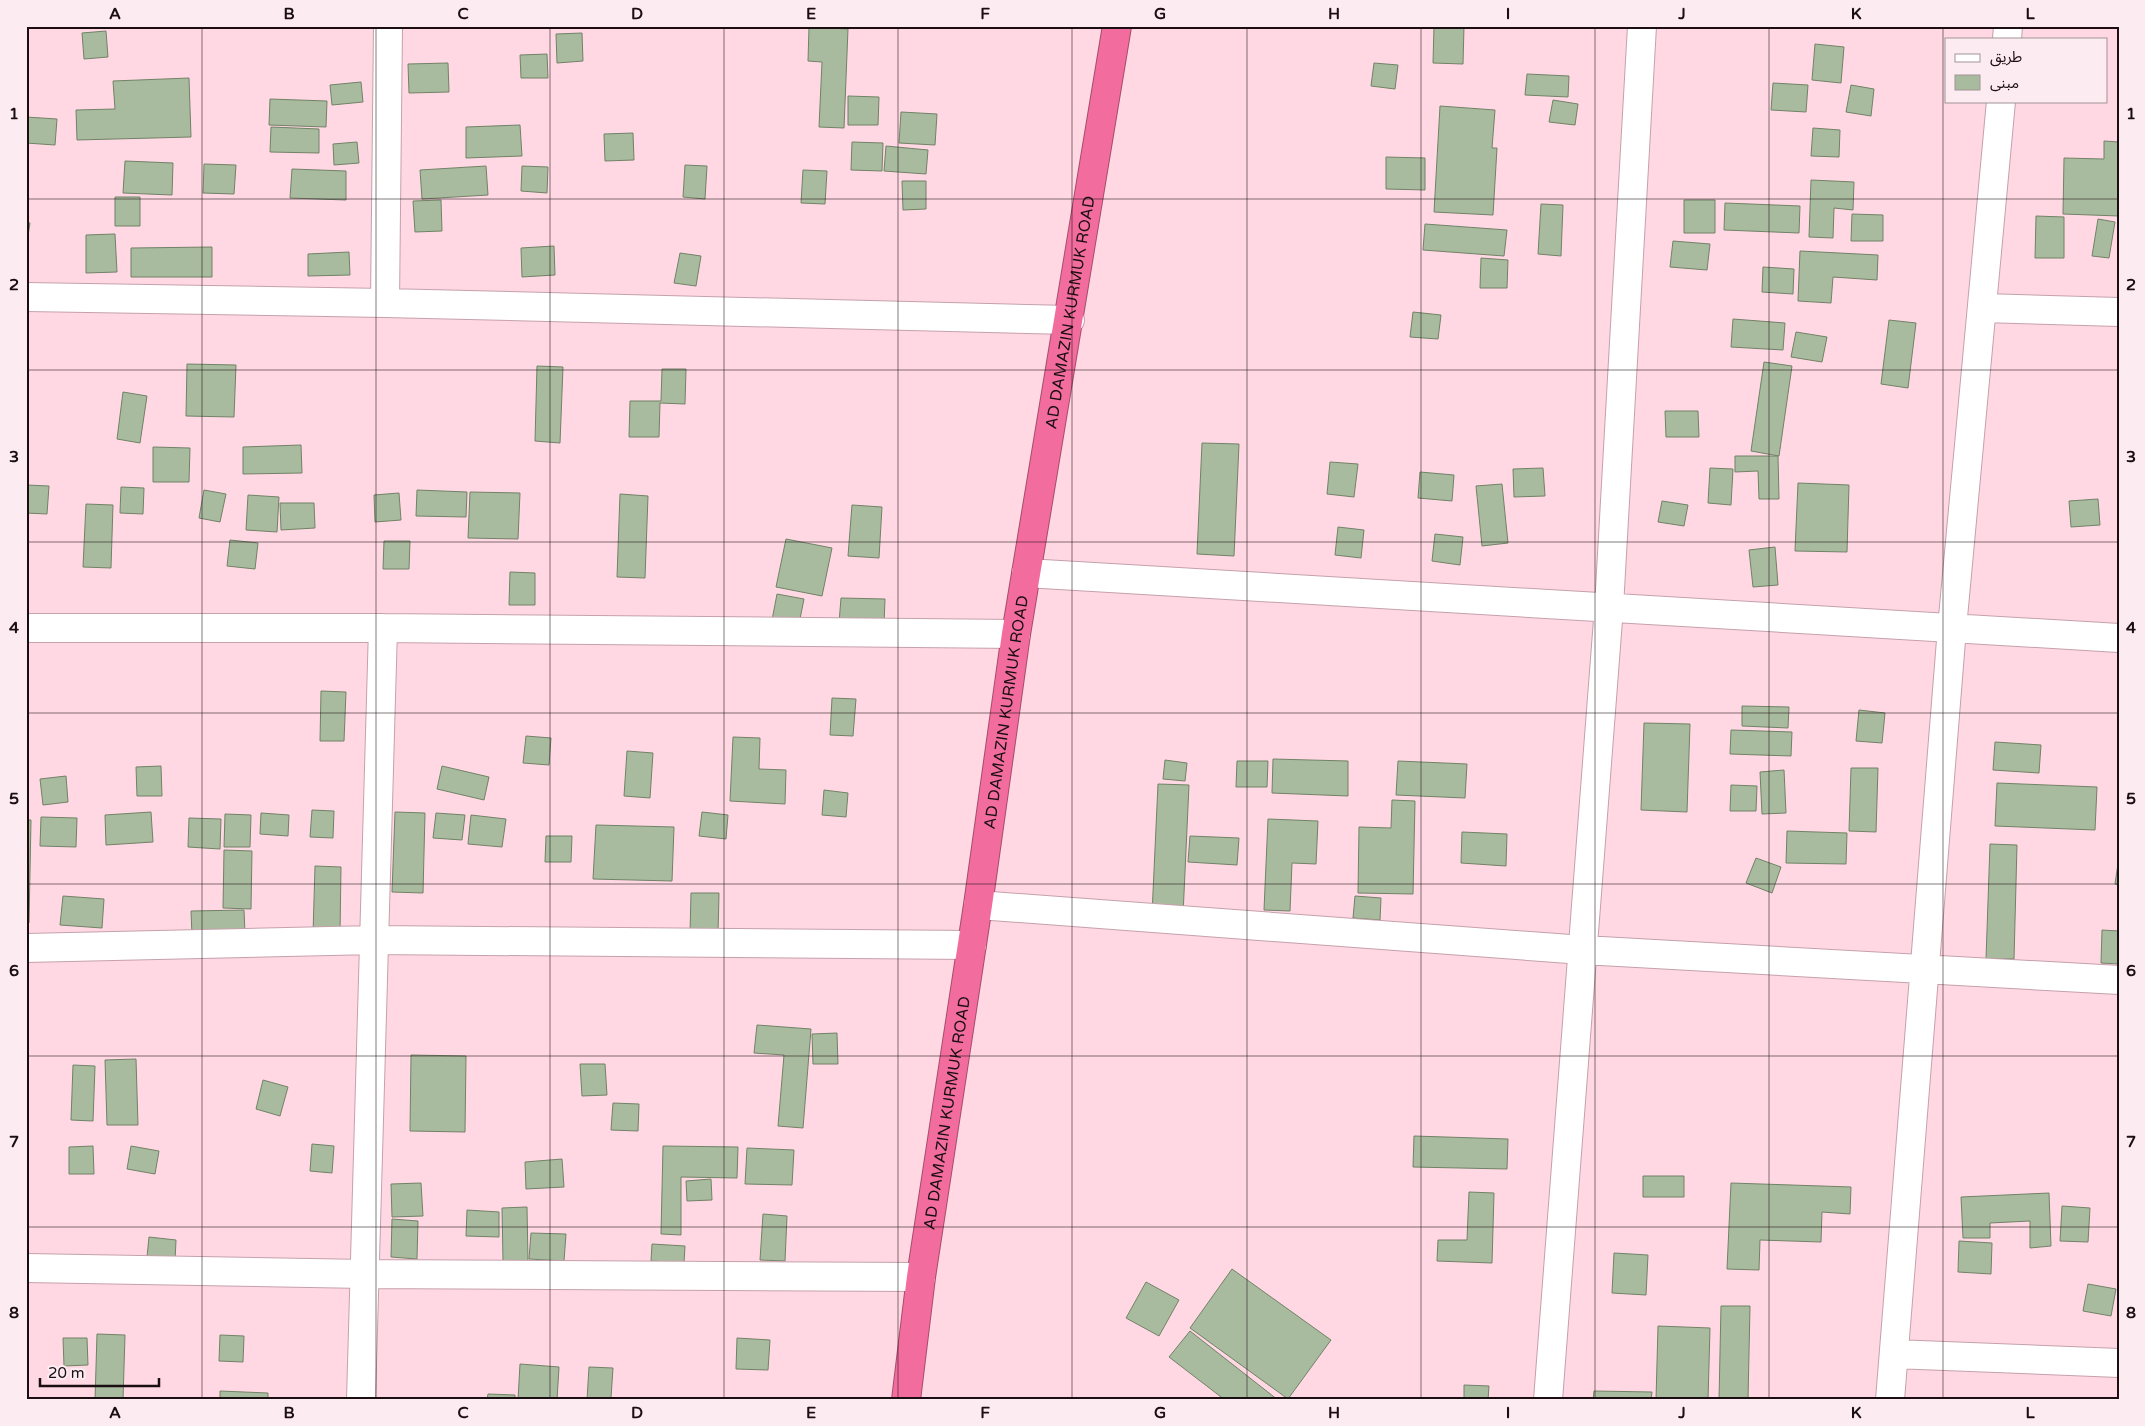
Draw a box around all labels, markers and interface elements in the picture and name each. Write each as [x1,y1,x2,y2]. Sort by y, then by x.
text: A [109,4,121,24]
text: B [283,4,295,24]
text: C [457,4,469,24]
text: D [631,4,643,24]
text: E [806,4,816,24]
text: F [980,4,990,24]
text: G [1154,4,1166,24]
text: H [1328,4,1340,24]
text: I [1506,4,1510,24]
text: J [1677,4,1686,24]
text: K [1851,4,1862,24]
text: L [2025,4,2035,24]
legend [1945,38,2108,102]
text: طريق [1990,48,2022,67]
text: مبنى [1990,74,2019,92]
text: 1 [9,104,19,124]
text: 1 [2126,104,2136,124]
street label: AD DAMAZIN KURMUK ROAD [1041,194,1100,431]
text: 2 [9,275,19,295]
text: 2 [2126,275,2136,295]
text: 3 [9,447,19,467]
text: 3 [2126,447,2136,467]
street label: AD DAMAZIN KURMUK ROAD [980,594,1033,831]
text: 4 [9,618,19,638]
text: 4 [2126,618,2136,638]
text: 5 [9,789,19,809]
text: 5 [2126,789,2136,809]
text: 6 [9,961,19,981]
text: 6 [2126,961,2136,981]
street label: AD DAMAZIN KURMUK ROAD [919,995,975,1231]
text: 7 [9,1132,19,1152]
text: 7 [2126,1132,2136,1152]
text: 8 [9,1303,19,1323]
text: 8 [2126,1303,2136,1323]
scale bar [40,1356,159,1388]
text: 20 m [48,1364,85,1382]
text: A [109,1403,121,1423]
text: B [283,1403,295,1423]
text: C [457,1403,469,1423]
text: D [631,1403,643,1423]
text: E [806,1403,816,1423]
text: F [980,1403,990,1423]
text: G [1154,1403,1166,1423]
text: H [1328,1403,1340,1423]
text: I [1506,1403,1510,1423]
text: J [1677,1403,1686,1423]
text: K [1851,1403,1862,1423]
text: L [2025,1403,2035,1423]

